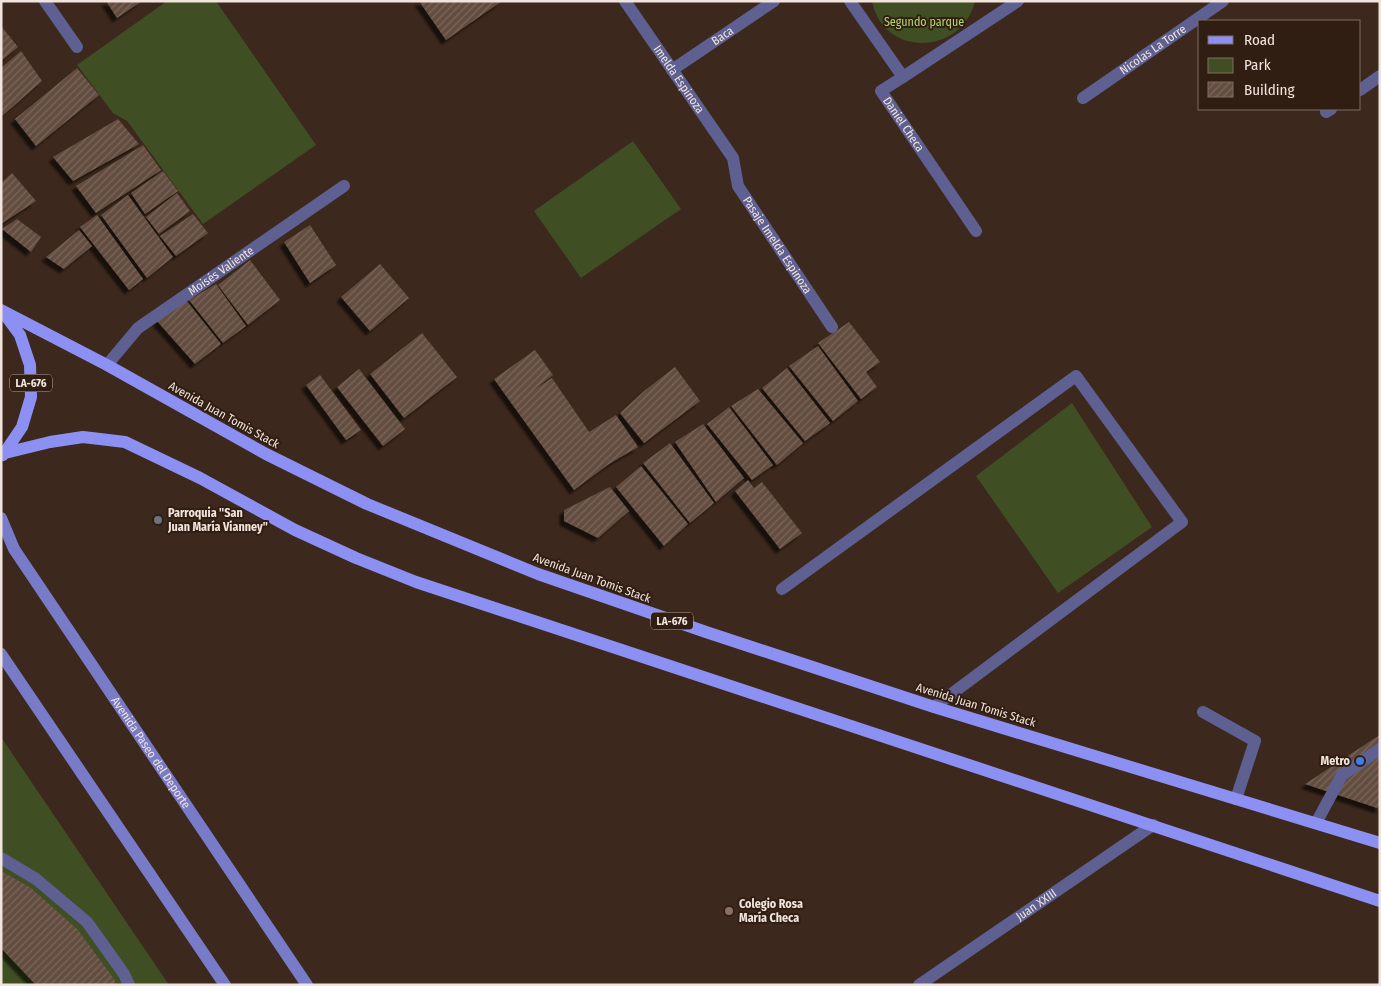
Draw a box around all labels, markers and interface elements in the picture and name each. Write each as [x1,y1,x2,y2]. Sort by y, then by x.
park label: Segundo parque [884,15,964,29]
legend [1198,20,1361,110]
street label: Nicolas La Torre [1117,22,1189,77]
street label: Baca [709,23,736,48]
text: Road [1244,31,1275,49]
street label: Imelda Espinoza [650,42,707,116]
text: Park [1244,56,1271,74]
text: Building [1244,81,1295,99]
street label: Daniel Checa [880,94,927,154]
street label: Pasaje Imelda Espinoza [740,194,815,296]
street label: Moisés Valiente [185,243,256,298]
road number: LA-676 [10,374,52,392]
street label: Avenida Juan Tomis Stack [166,379,282,451]
place label: Parroquia "San Juan María Vianney" [167,506,268,534]
marker: Parroquia "San Juan María Vianney" [152,514,164,526]
street label: Avenida Juan Tomis Stack [531,550,653,606]
road number: LA-676 [651,612,693,630]
street label: Avenida Juan Tomis Stack [914,680,1038,730]
street label: Avenida Paseo del Deporte [108,694,193,811]
place label: Metro [1321,754,1351,768]
marker: Metro [1354,755,1366,767]
street label: Juan XXIII [1013,886,1059,924]
place label: Colegio Rosa María Checa [739,897,803,925]
marker: Colegio Rosa María Checa [723,905,735,917]

